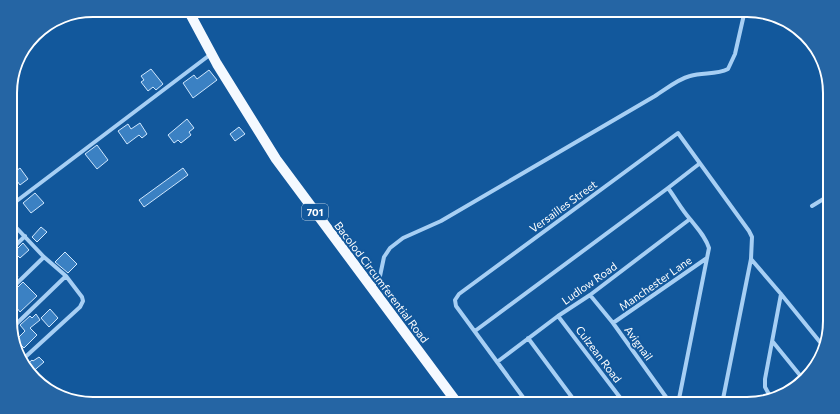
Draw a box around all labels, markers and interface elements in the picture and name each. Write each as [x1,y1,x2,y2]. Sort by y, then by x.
street label: Versailles Street [527,177,600,235]
road number: 701 [302,204,328,220]
street label: Bacolod Circumferential Road [332,219,432,345]
street label: Manchester Lane [616,253,694,313]
street label: Ludlow Road [559,259,619,307]
street label: Culzean Road [573,323,625,385]
street label: Avignail [622,323,656,363]

